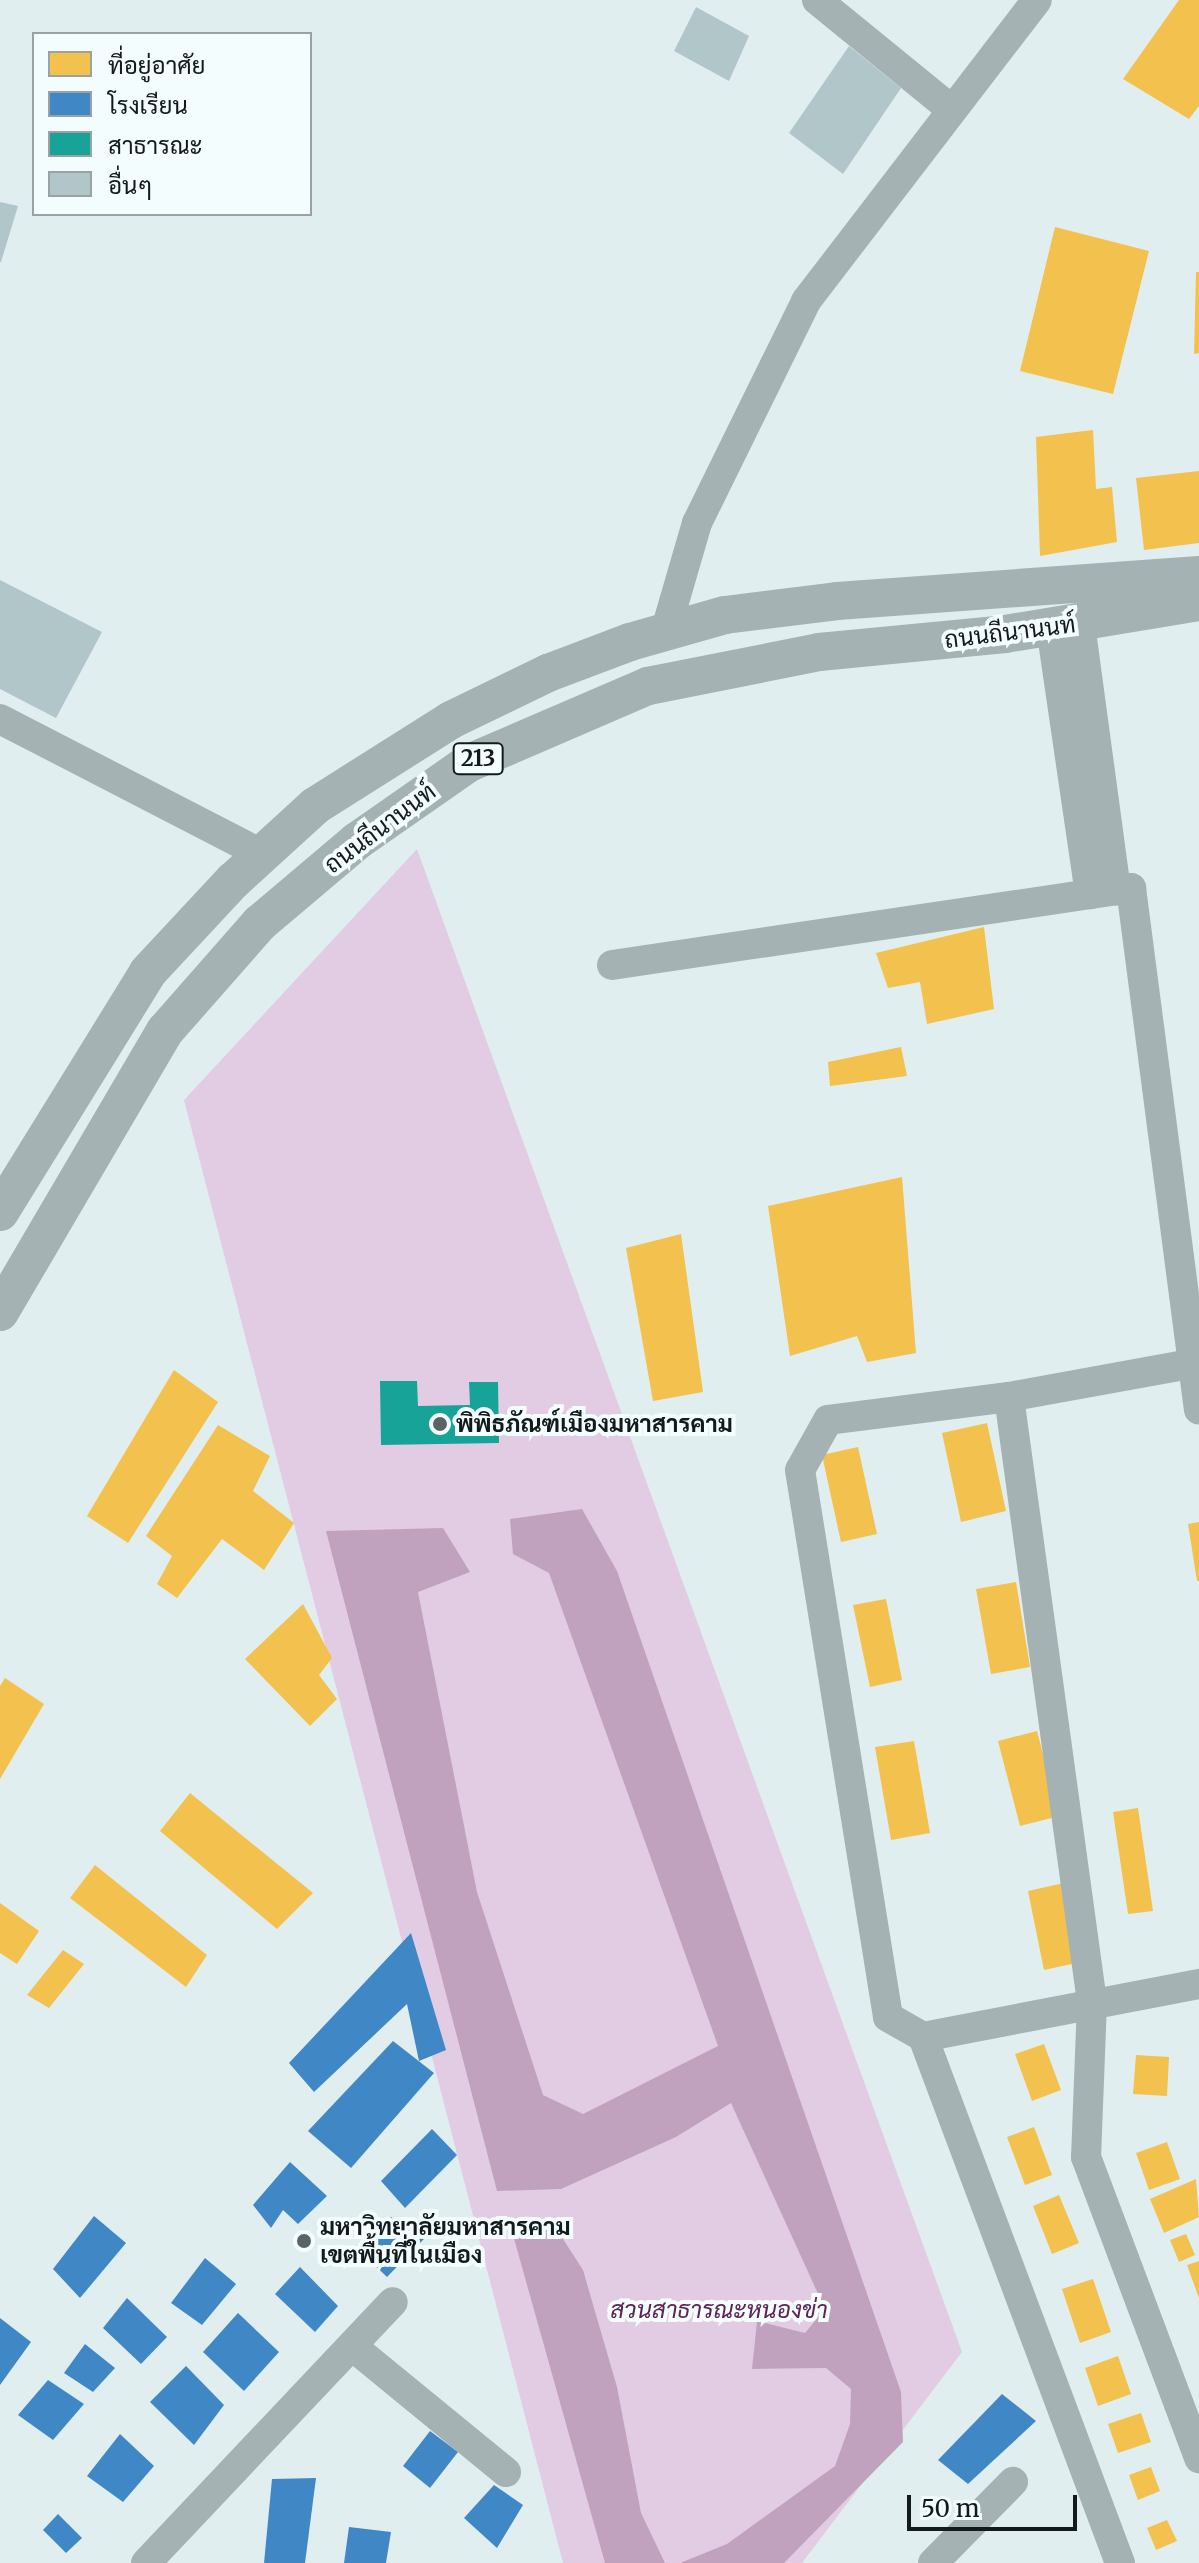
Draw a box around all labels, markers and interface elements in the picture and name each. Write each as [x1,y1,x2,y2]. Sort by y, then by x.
legend [32,32,312,216]
text: ที่อยู่อาศัย [108,50,206,81]
text: โรงเรียน [108,90,188,121]
text: สาธารณะ [108,130,203,161]
text: อื่นๆ [108,170,152,201]
street label: ถนนถีนานนท์ [943,610,1077,654]
road number: 213 [452,741,504,777]
street label: ถนนถีนานนท์ [319,777,441,879]
place label: พิพิธภัณฑ์เมืองมหาสารคาม [456,1410,733,1438]
marker: พิพิธภัณฑ์เมืองมหาสารคาม [431,1415,449,1433]
place label: มหาวิทยาลัยมหาสารคาม เขตพื้นที่ในเมือง [320,2213,571,2269]
marker: มหาวิทยาลัยมหาสารคาม เขตพื้นที่ในเมือง [295,2232,313,2250]
park label: สวนสาธารณะหนองข่า [610,2296,828,2324]
scale bar [911,2479,1081,2529]
text: 50 m [921,2493,980,2524]

